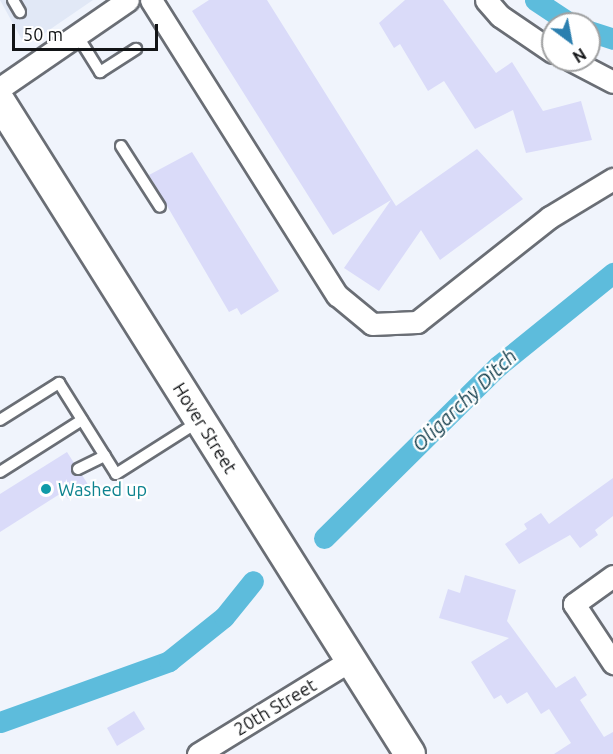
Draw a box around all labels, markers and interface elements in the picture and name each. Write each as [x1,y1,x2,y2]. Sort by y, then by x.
scale bar [15,12,160,50]
north arrow [541,12,601,72]
text: 50 m [23,24,63,44]
text: N [570,45,589,66]
water label: Oligarchy Ditch [407,344,521,456]
street label: Hover Street [169,379,241,477]
place label: Washed up [58,478,147,500]
marker: Washed up [39,482,53,496]
street label: 20th Street [230,674,320,740]

